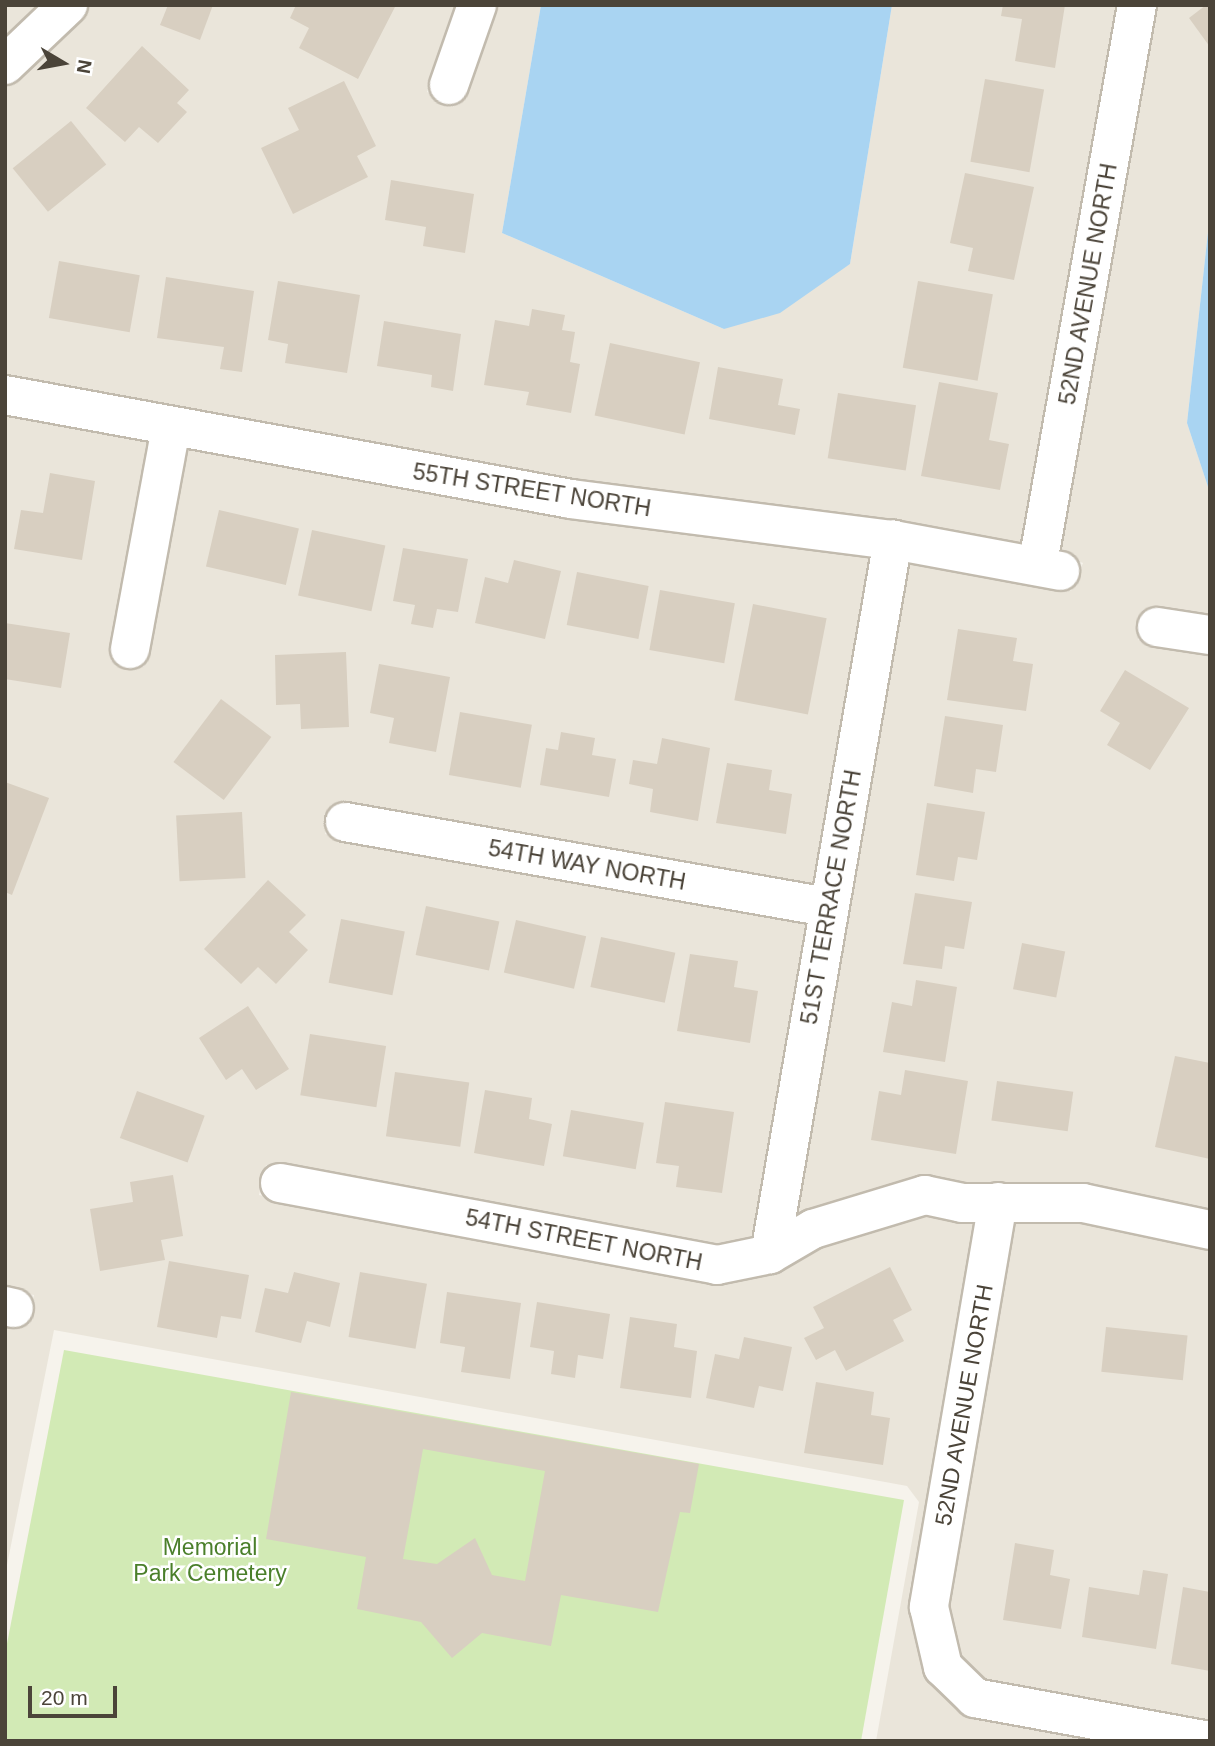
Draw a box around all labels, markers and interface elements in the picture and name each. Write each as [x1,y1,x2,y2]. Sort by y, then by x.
north arrow [28,28,98,98]
text: N [73,58,96,75]
street label: 52ND AVENUE NORTH [1053,161,1123,407]
street label: 55TH STREET NORTH [411,458,653,522]
street label: 51ST TERRACE NORTH [795,767,867,1027]
street label: 54TH WAY NORTH [486,834,688,896]
street label: 54TH STREET NORTH [463,1203,705,1277]
street label: 52ND AVENUE NORTH [929,1282,999,1528]
park label: Memorial Park Cemetery [133,1533,287,1587]
scale bar [32,1672,121,1716]
text: 20 m [41,1686,88,1709]

